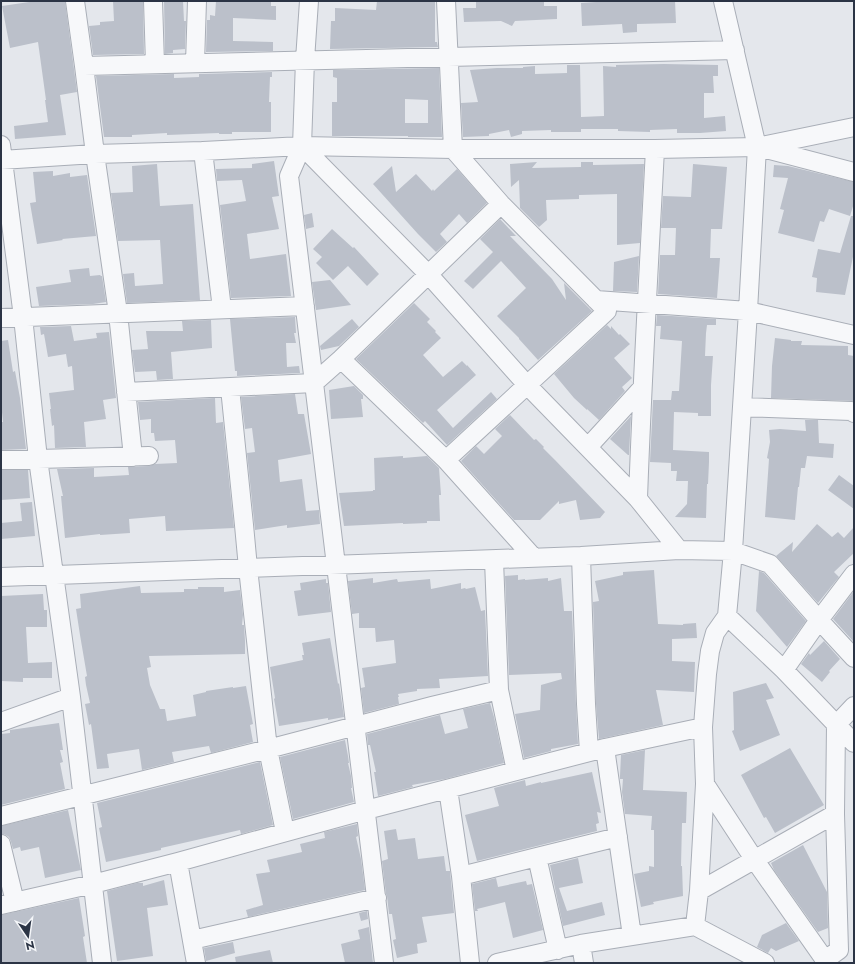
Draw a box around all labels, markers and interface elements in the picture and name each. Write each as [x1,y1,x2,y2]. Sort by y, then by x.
north arrow [8,916,48,956]
text: N [24,937,36,955]

